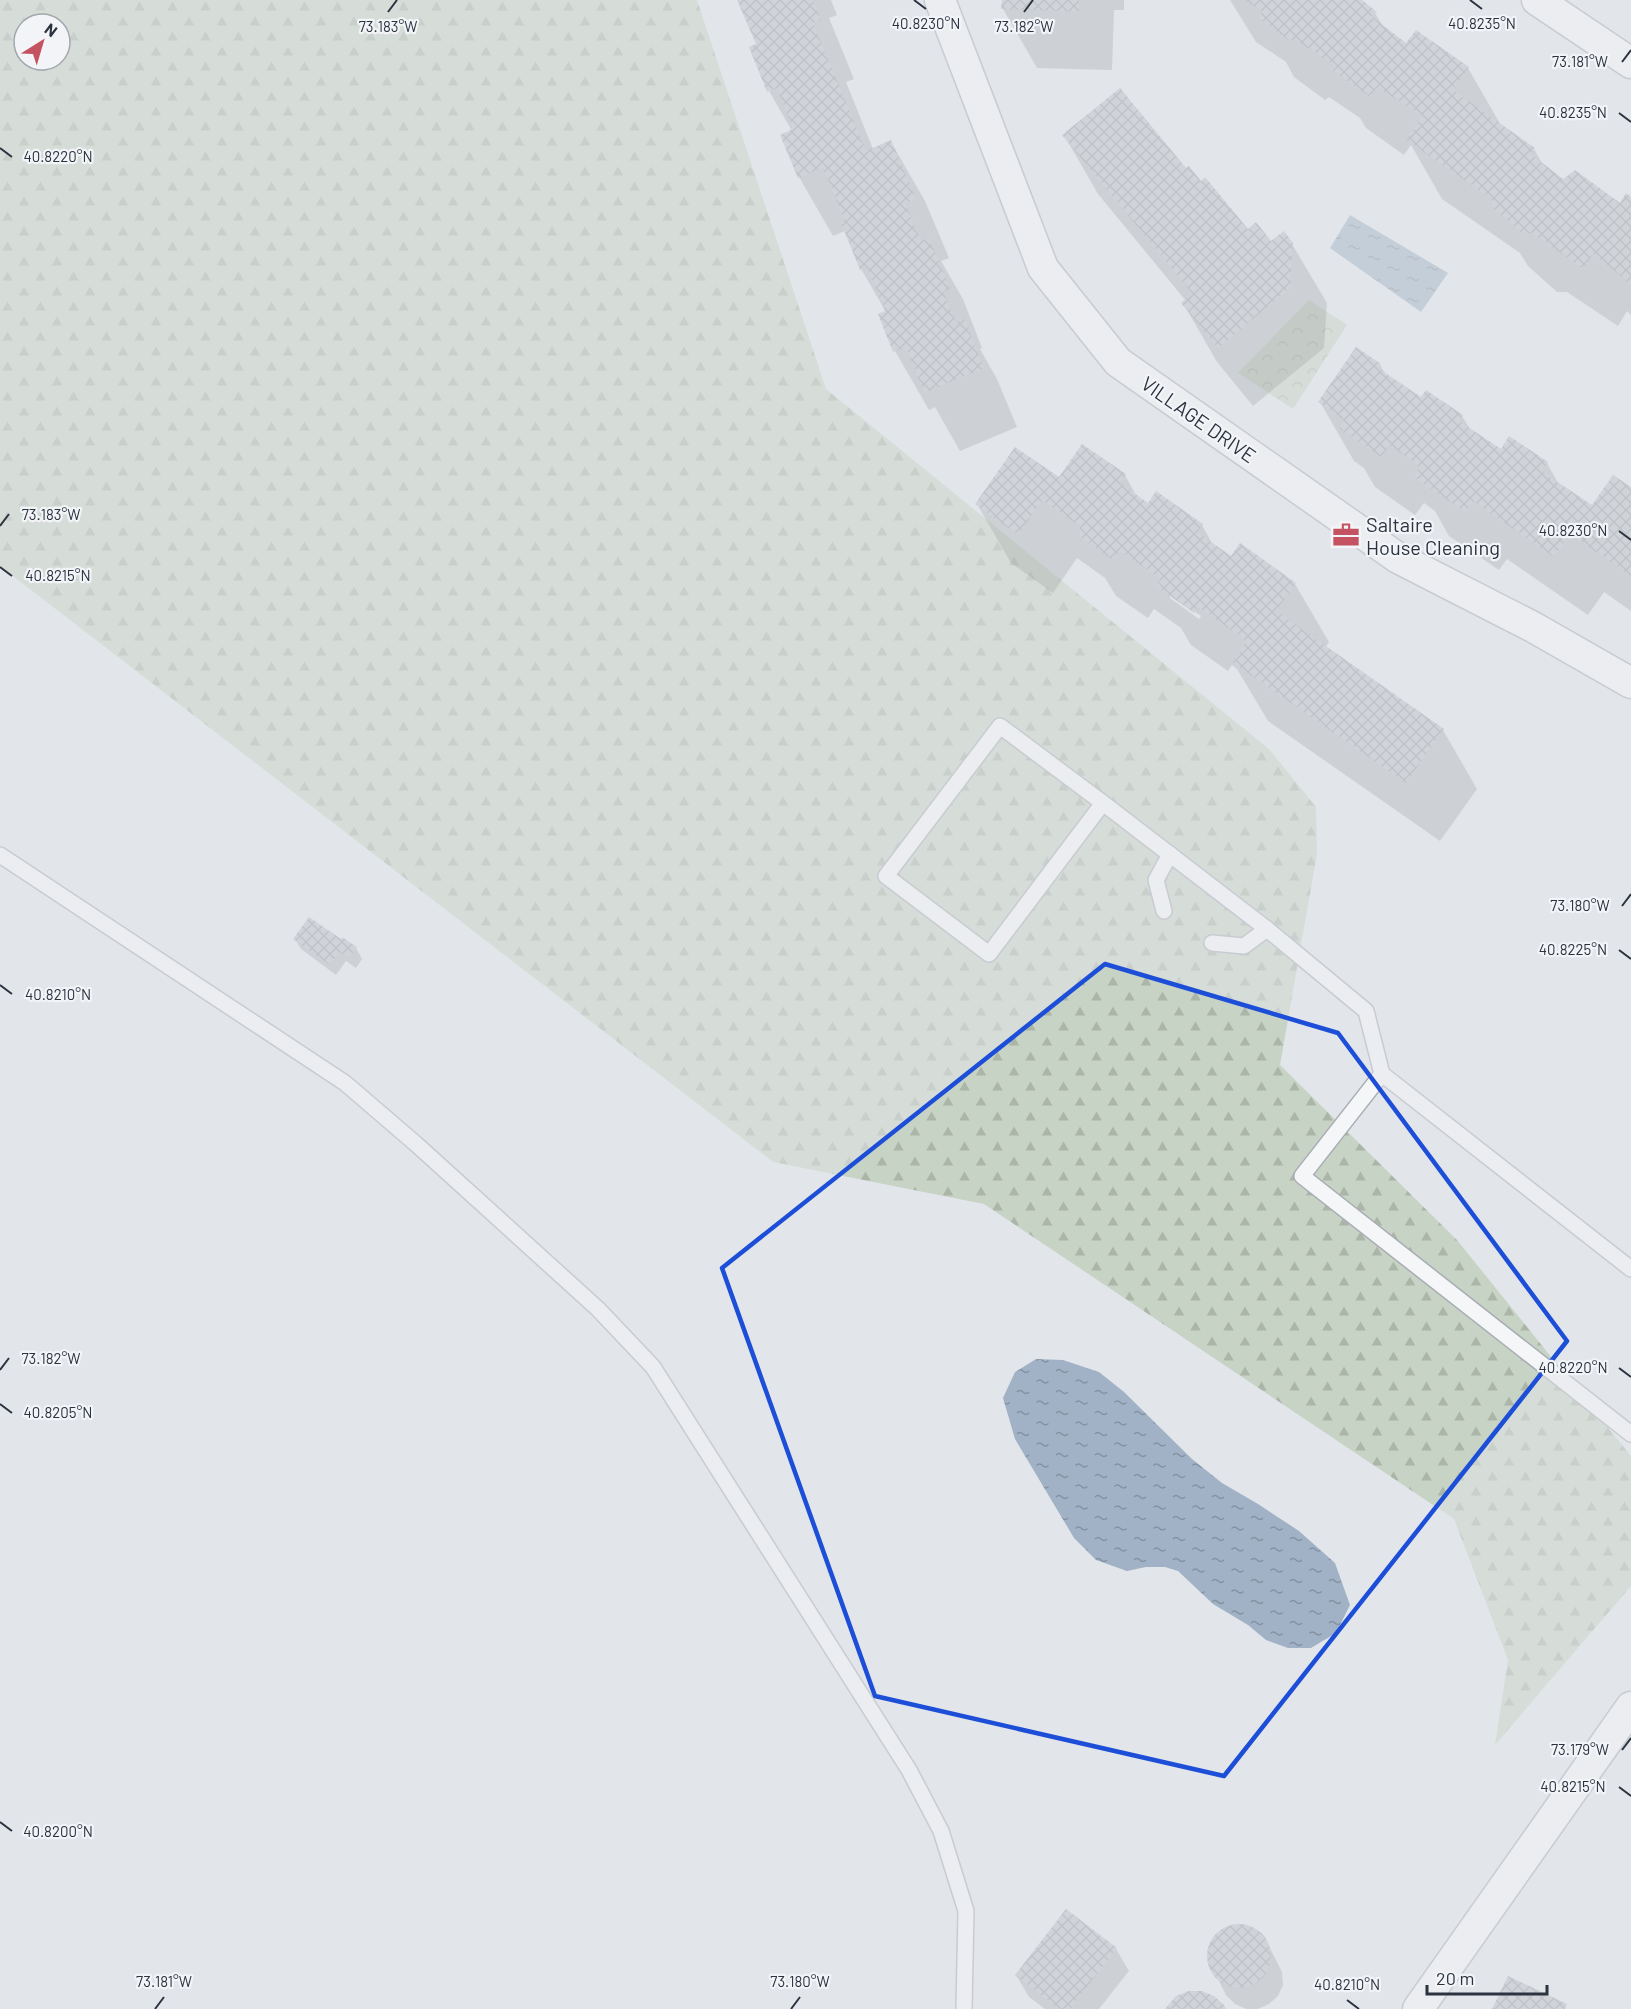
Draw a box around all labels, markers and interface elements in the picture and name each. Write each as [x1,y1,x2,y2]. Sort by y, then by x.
north arrow [12,12,72,72]
text: 40.8230°N [892,14,960,32]
text: 40.8235°N [1448,14,1516,32]
text: 73.183°W [359,17,417,35]
text: 73.182°W [995,17,1053,35]
text: N [41,19,61,40]
text: 73.181°W [1552,52,1608,70]
text: 40.8235°N [1539,103,1607,121]
text: 40.8220°N [23,147,93,165]
street label: VILLAGE DRIVE [1137,371,1261,467]
text: 73.183°W [22,505,80,523]
place label: Saltaire House Cleaning [1366,512,1500,559]
office icon: Saltaire House Cleaning [1331,520,1361,550]
text: 40.8230°N [1539,521,1607,539]
text: 40.8215°N [25,566,91,584]
text: 73.180°W [1550,896,1610,914]
text: 40.8225°N [1539,940,1607,958]
text: 40.8210°N [25,985,91,1003]
text: 73.182°W [22,1349,80,1367]
text: 40.8220°N [1538,1358,1608,1376]
text: 40.8205°N [24,1403,92,1421]
text: 73.179°W [1551,1740,1609,1758]
text: 40.8215°N [1540,1777,1606,1795]
text: 40.8200°N [23,1822,93,1840]
scale bar [1427,1958,1547,1996]
text: 20 m [1436,1967,1474,1989]
text: 73.181°W [136,1972,192,1990]
text: 73.180°W [770,1972,830,1990]
text: 40.8210°N [1314,1975,1380,1993]

